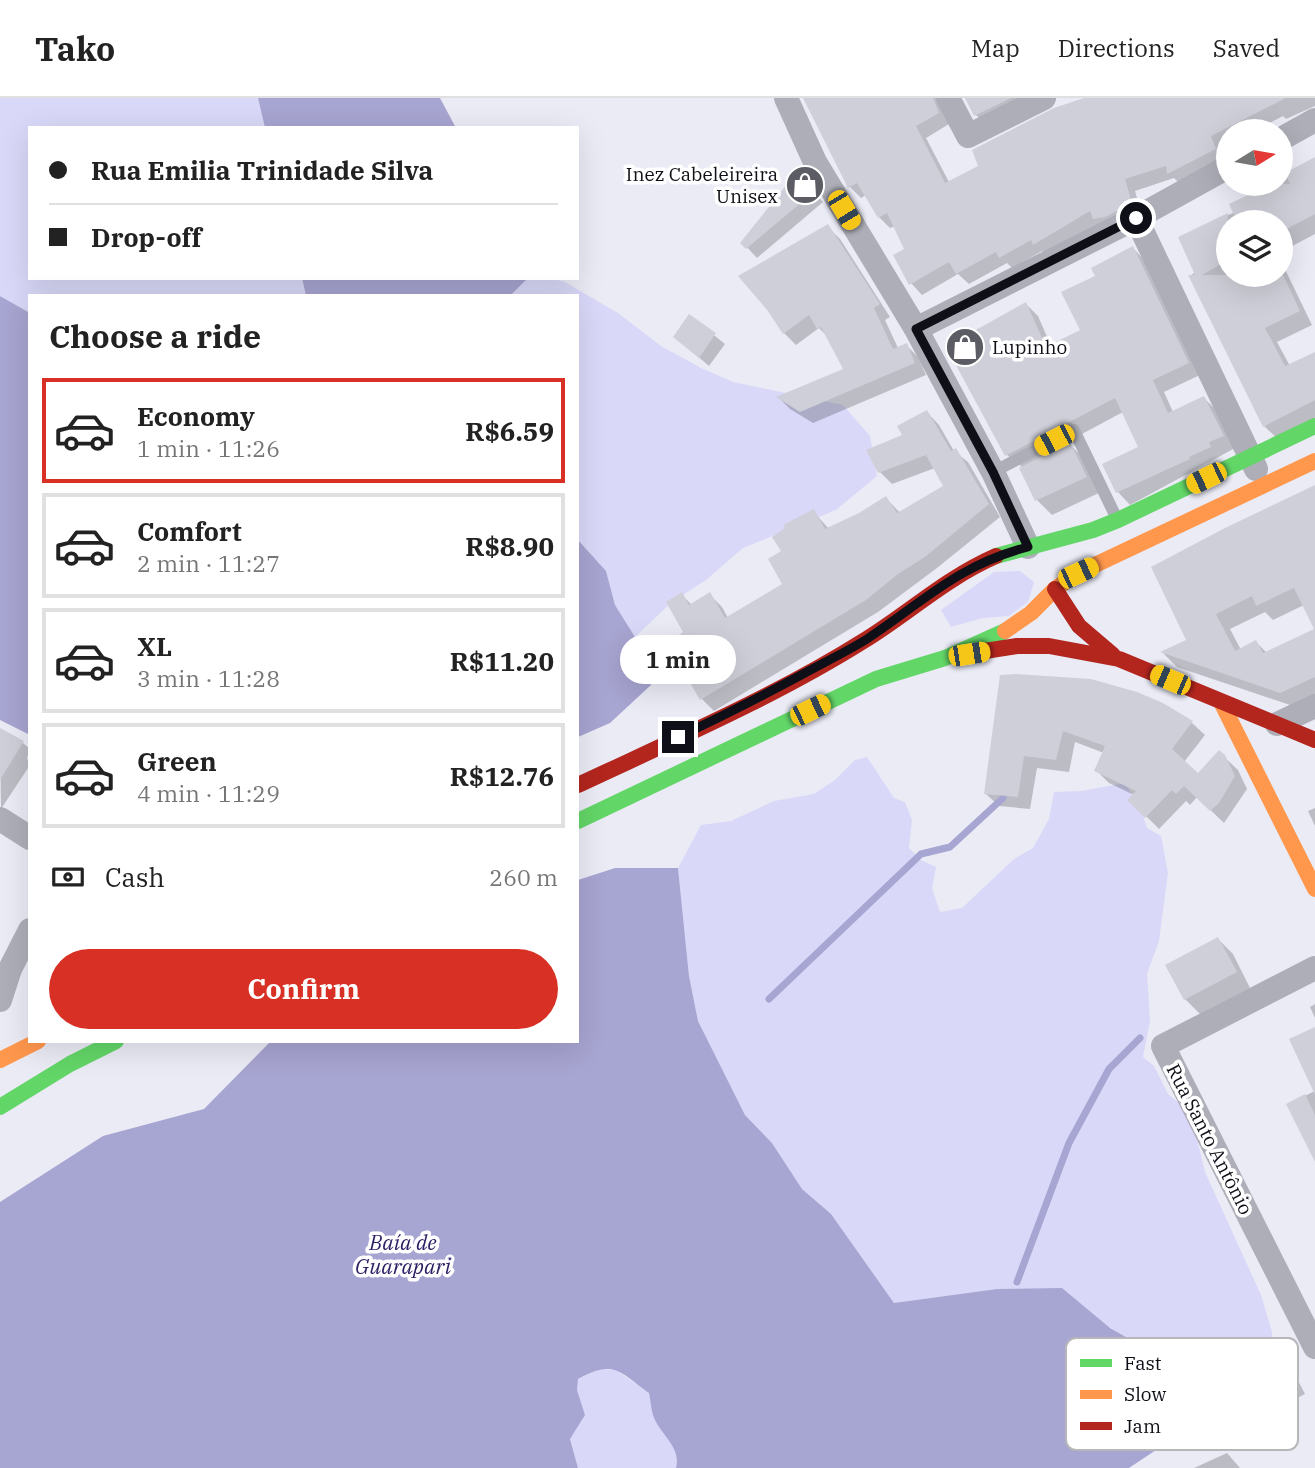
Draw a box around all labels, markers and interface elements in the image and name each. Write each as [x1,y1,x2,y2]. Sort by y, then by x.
text: Tako [35,27,115,70]
text: Map [971,32,1020,64]
text: Directions [1058,32,1175,64]
text: Saved [1213,32,1280,64]
north arrow [1216,119,1293,196]
map controls [1216,119,1293,287]
text: Rua Emilia Trinidade Silva [91,153,433,187]
place label: Inez Cabeleireira Unisex [626,162,778,208]
shop icon: Inez Cabeleireira Unisex [784,164,826,206]
car [825,187,864,233]
route start [1120,202,1152,234]
button: layers [1216,210,1293,287]
text: Drop-off [91,220,202,254]
text: Choose a ride [49,315,261,357]
shop icon: Lupinho [944,326,986,368]
place label: Lupinho [992,335,1067,359]
icon: car [53,399,116,462]
text: Economy [137,399,255,433]
text: R$6.59 [465,414,554,448]
car [1031,421,1078,459]
text: 1 min · 11:26 [137,433,280,463]
car [1183,459,1230,497]
icon: car [53,514,116,577]
text: Comfort [137,514,242,548]
text: R$8.90 [465,529,554,563]
text: 2 min · 11:27 [137,548,280,578]
car [1055,555,1102,591]
icon: car [53,629,116,692]
text: XL [137,629,172,663]
callout: 1 min [620,636,736,684]
car [947,640,992,668]
text: R$11.20 [450,644,554,678]
text: 1 min [646,644,710,674]
car [1147,662,1194,698]
text: 3 min · 11:28 [137,663,280,693]
car [787,691,834,729]
route end [662,721,694,753]
icon: car [53,744,116,807]
text: Green [137,744,217,778]
text: R$12.76 [450,759,554,793]
text: 4 min · 11:29 [137,778,280,808]
icon: cash [49,858,87,896]
text: Cash [105,860,165,894]
text: 260 m [489,862,558,892]
button: Confirm [49,949,558,1029]
street label: Rua Santo Antônio [1162,1060,1258,1218]
water label: Baía de Guarapari [355,1228,452,1280]
legend [1066,1338,1298,1450]
text: Fast [1124,1351,1162,1375]
text: Slow [1124,1382,1166,1406]
text: Jam [1124,1414,1161,1438]

